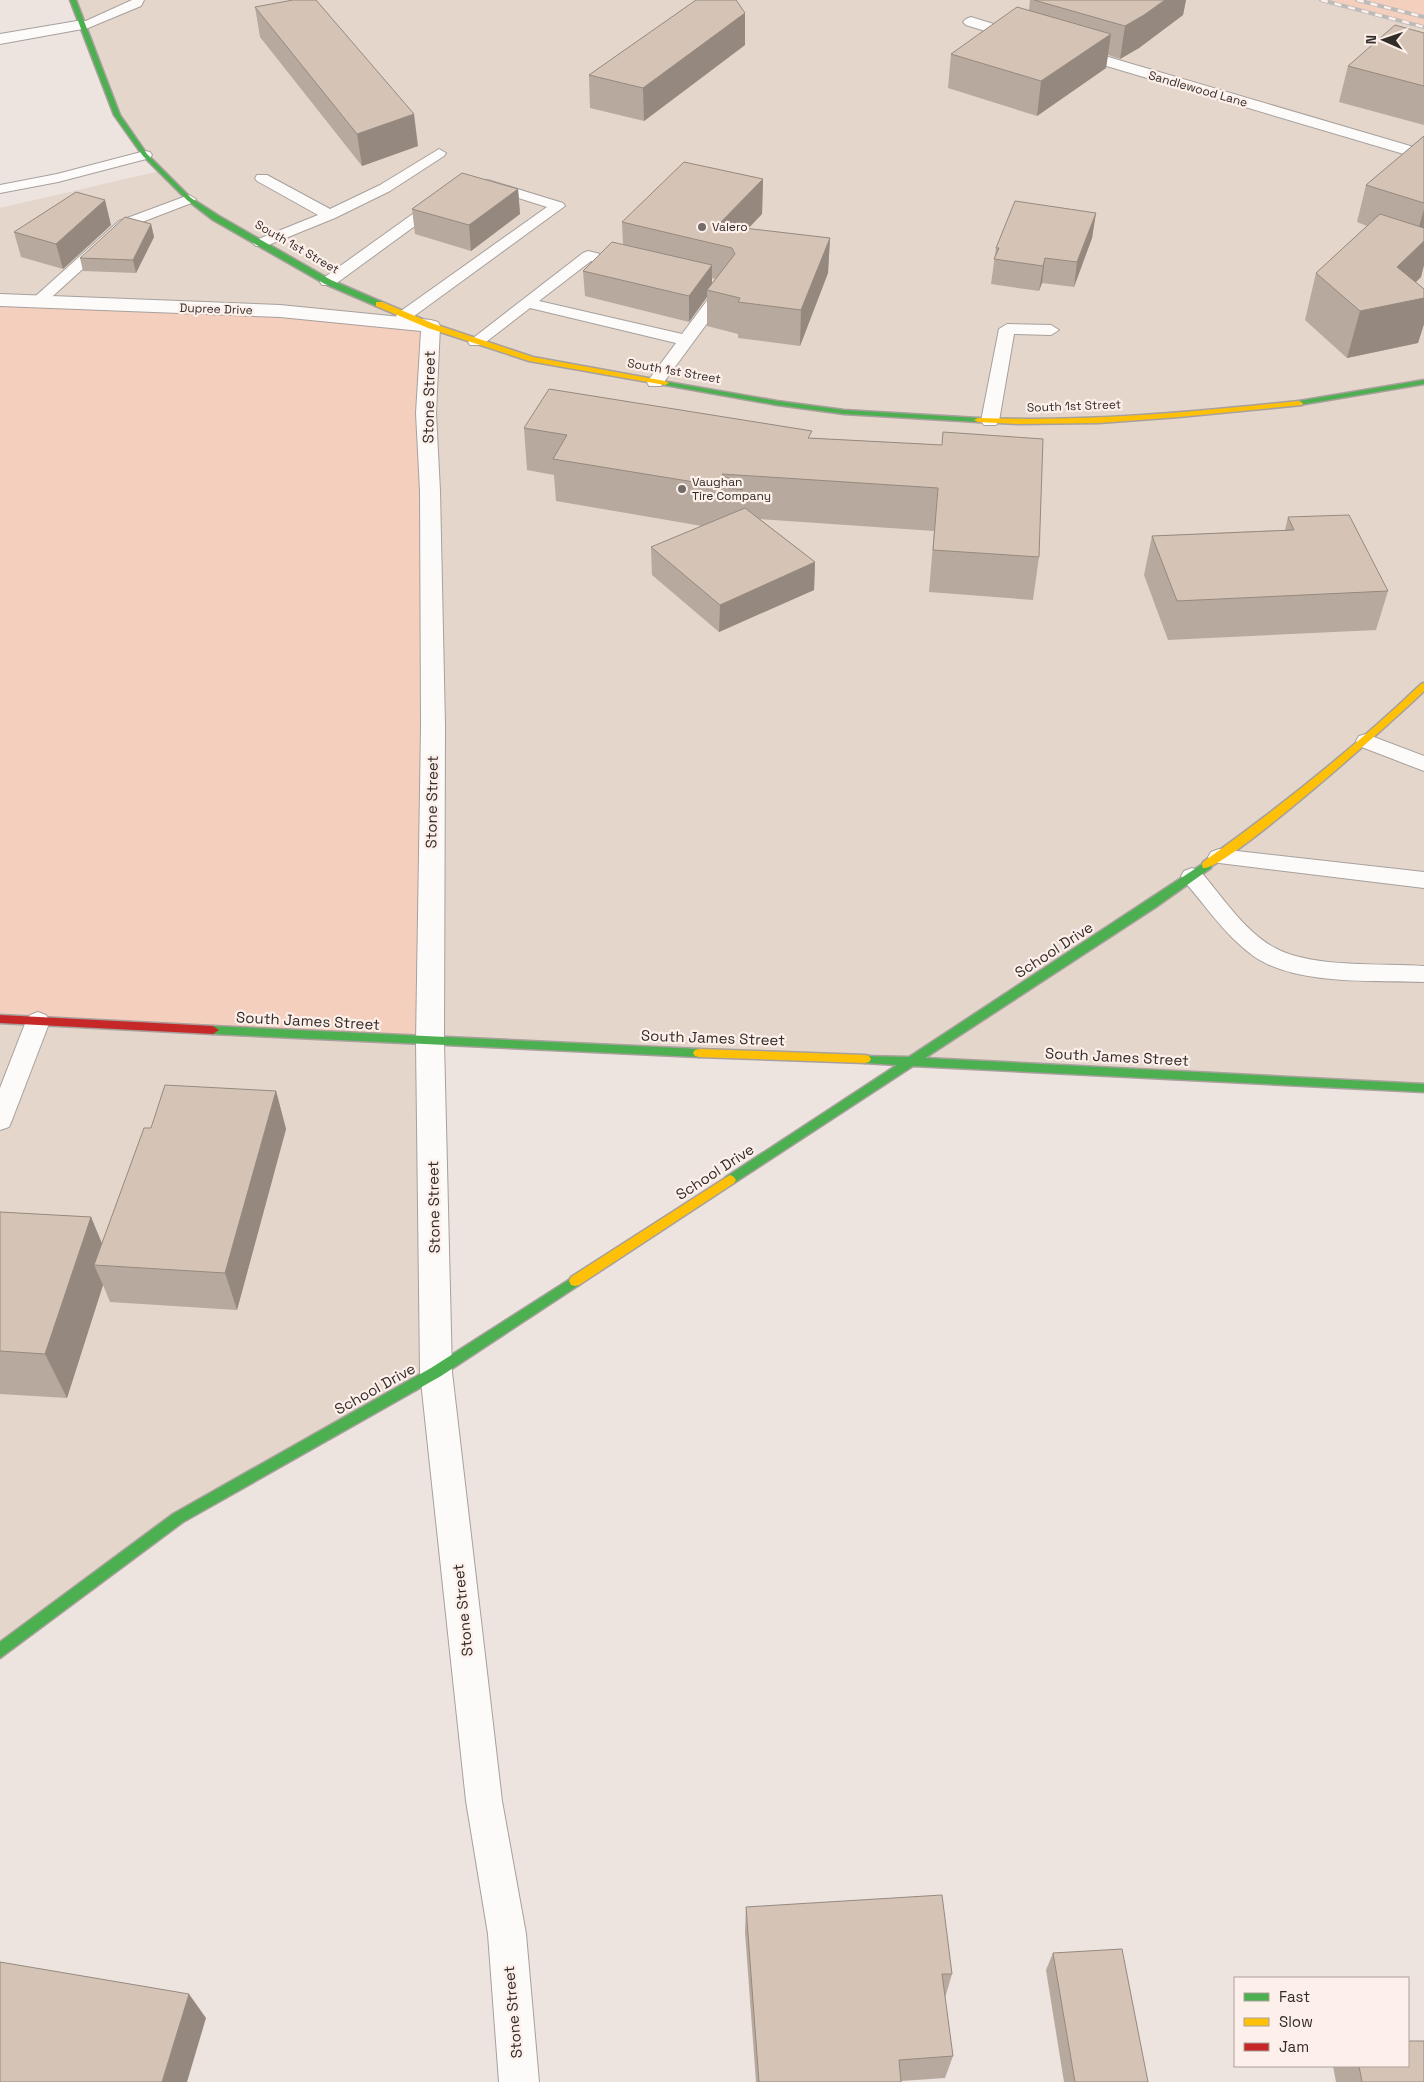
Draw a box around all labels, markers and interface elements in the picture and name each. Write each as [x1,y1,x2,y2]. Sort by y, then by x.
north arrow [1359,15,1409,65]
text: N [1362,35,1380,45]
street label: Sandlewood Lane [1147,67,1249,111]
street label: South 1st Street [252,216,342,278]
place label: Valero [712,219,748,235]
marker: Valero [696,221,708,233]
street label: Dupree Drive [179,300,253,318]
street label: Stone Street [418,350,439,444]
street label: South 1st Street [626,355,722,387]
street label: South 1st Street [1026,396,1122,416]
place label: Vaughan Tire Company [692,474,771,504]
marker: Vaughan Tire Company [676,483,688,495]
street label: Stone Street [421,755,442,849]
street label: School Drive [1011,917,1096,982]
street label: South James Street [236,1007,381,1034]
street label: South James Street [641,1025,785,1050]
street label: South James Street [1045,1043,1190,1070]
street label: School Drive [672,1139,757,1204]
street label: Stone Street [423,1160,444,1254]
street label: School Drive [331,1359,419,1419]
street label: Stone Street [448,1563,477,1657]
street label: Stone Street [499,1965,526,2059]
legend [1234,1977,1409,2067]
text: Fast [1279,1987,1310,2006]
text: Slow [1279,2012,1313,2031]
text: Jam [1279,2037,1309,2056]

